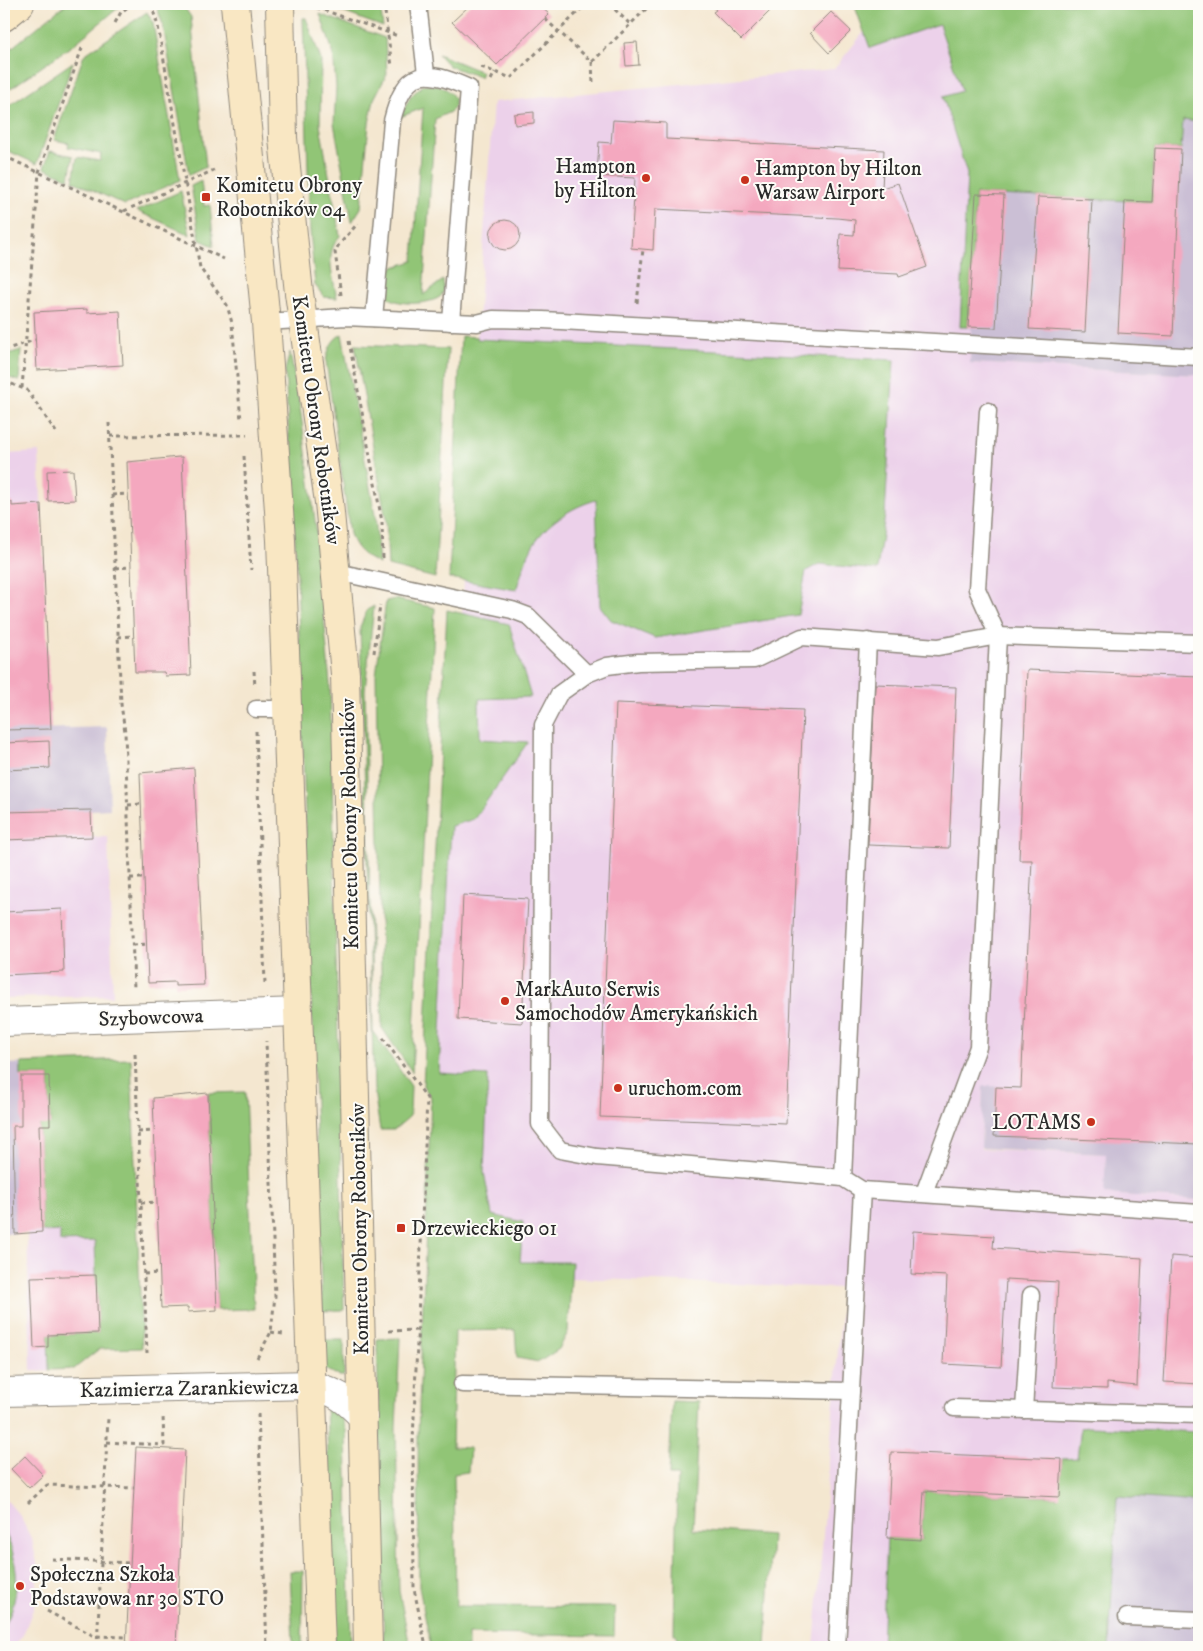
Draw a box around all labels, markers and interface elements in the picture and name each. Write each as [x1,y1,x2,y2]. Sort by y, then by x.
place label: Hampton by Hilton [555,154,636,204]
place label: Hampton by Hilton Warsaw Airport [754,156,922,206]
marker: Hampton by Hilton [640,172,652,184]
place label: Komitetu Obrony Robotników 04 [216,173,363,223]
marker: Hampton by Hilton Warsaw Airport [739,174,751,186]
marker: Komitetu Obrony Robotników 04 [200,191,212,203]
street label: Komitetu Obrony Robotników [286,294,346,547]
street label: Komitetu Obrony Robotników [335,697,365,950]
place label: MarkAuto Serwis Samochodów Amerykańskich [515,977,758,1027]
marker: MarkAuto Serwis Samochodów Amerykańskich [499,995,511,1007]
street label: Szybowcowa [98,1003,204,1033]
place label: uruchom.com [628,1076,742,1102]
marker: uruchom.com [612,1082,624,1094]
street label: Komitetu Obrony Robotników [345,1102,375,1355]
place label: LOTAMS [992,1110,1081,1136]
marker: LOTAMS [1085,1116,1097,1128]
place label: Drzewieckiego 01 [411,1216,557,1242]
marker: Drzewieckiego 01 [395,1222,407,1234]
street label: Kazimierza Zarankiewicza [79,1374,299,1404]
place label: Społeczna Szkoła Podstawowa nr 30 STO [30,1562,224,1612]
marker: Społeczna Szkoła Podstawowa nr 30 STO [14,1580,26,1592]

